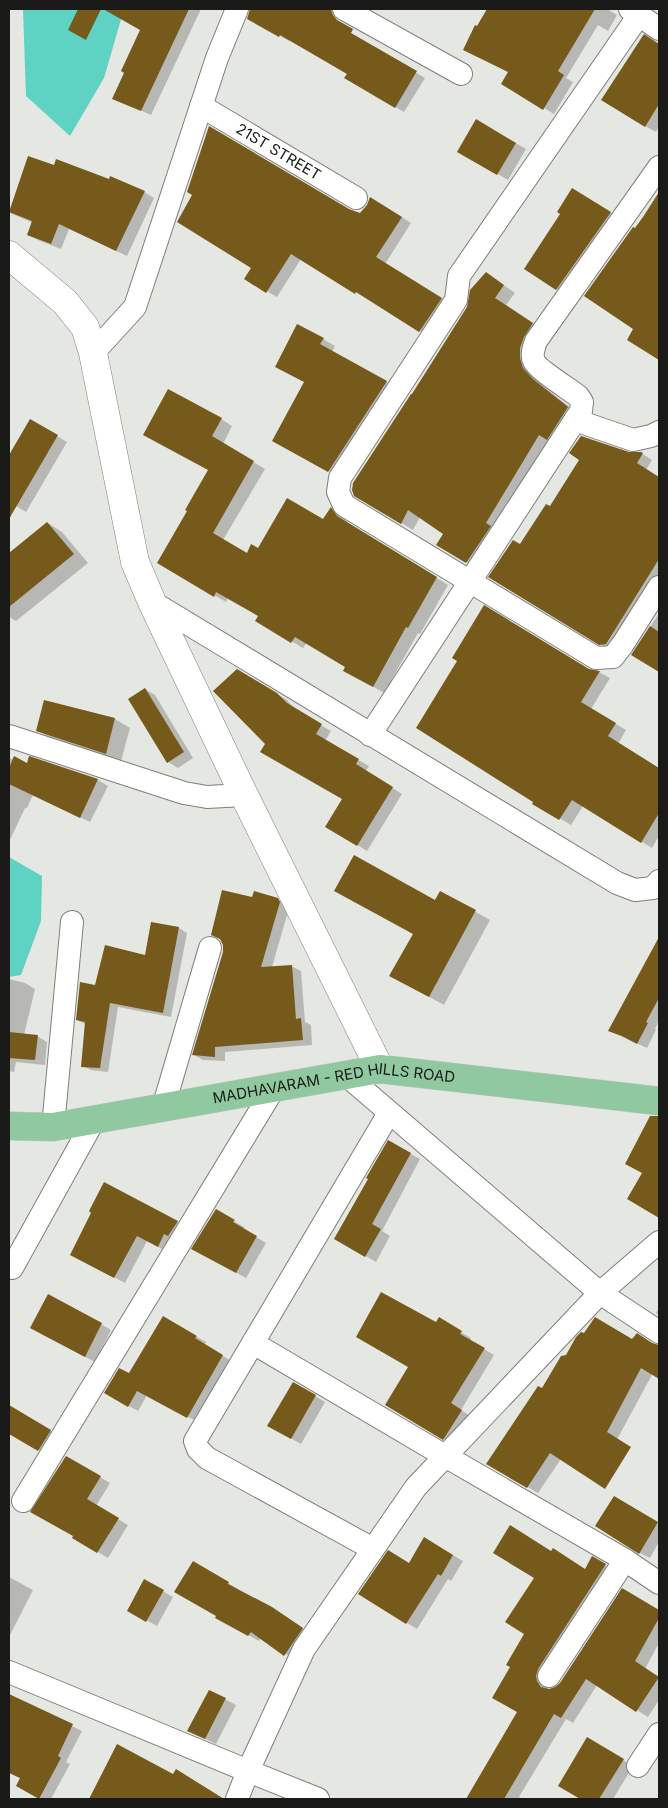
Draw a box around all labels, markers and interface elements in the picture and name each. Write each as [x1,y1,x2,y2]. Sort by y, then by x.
street label: 21ST STREET [233,119,325,184]
street label: MADHAVARAM - RED HILLS ROAD [211,1059,456,1108]

